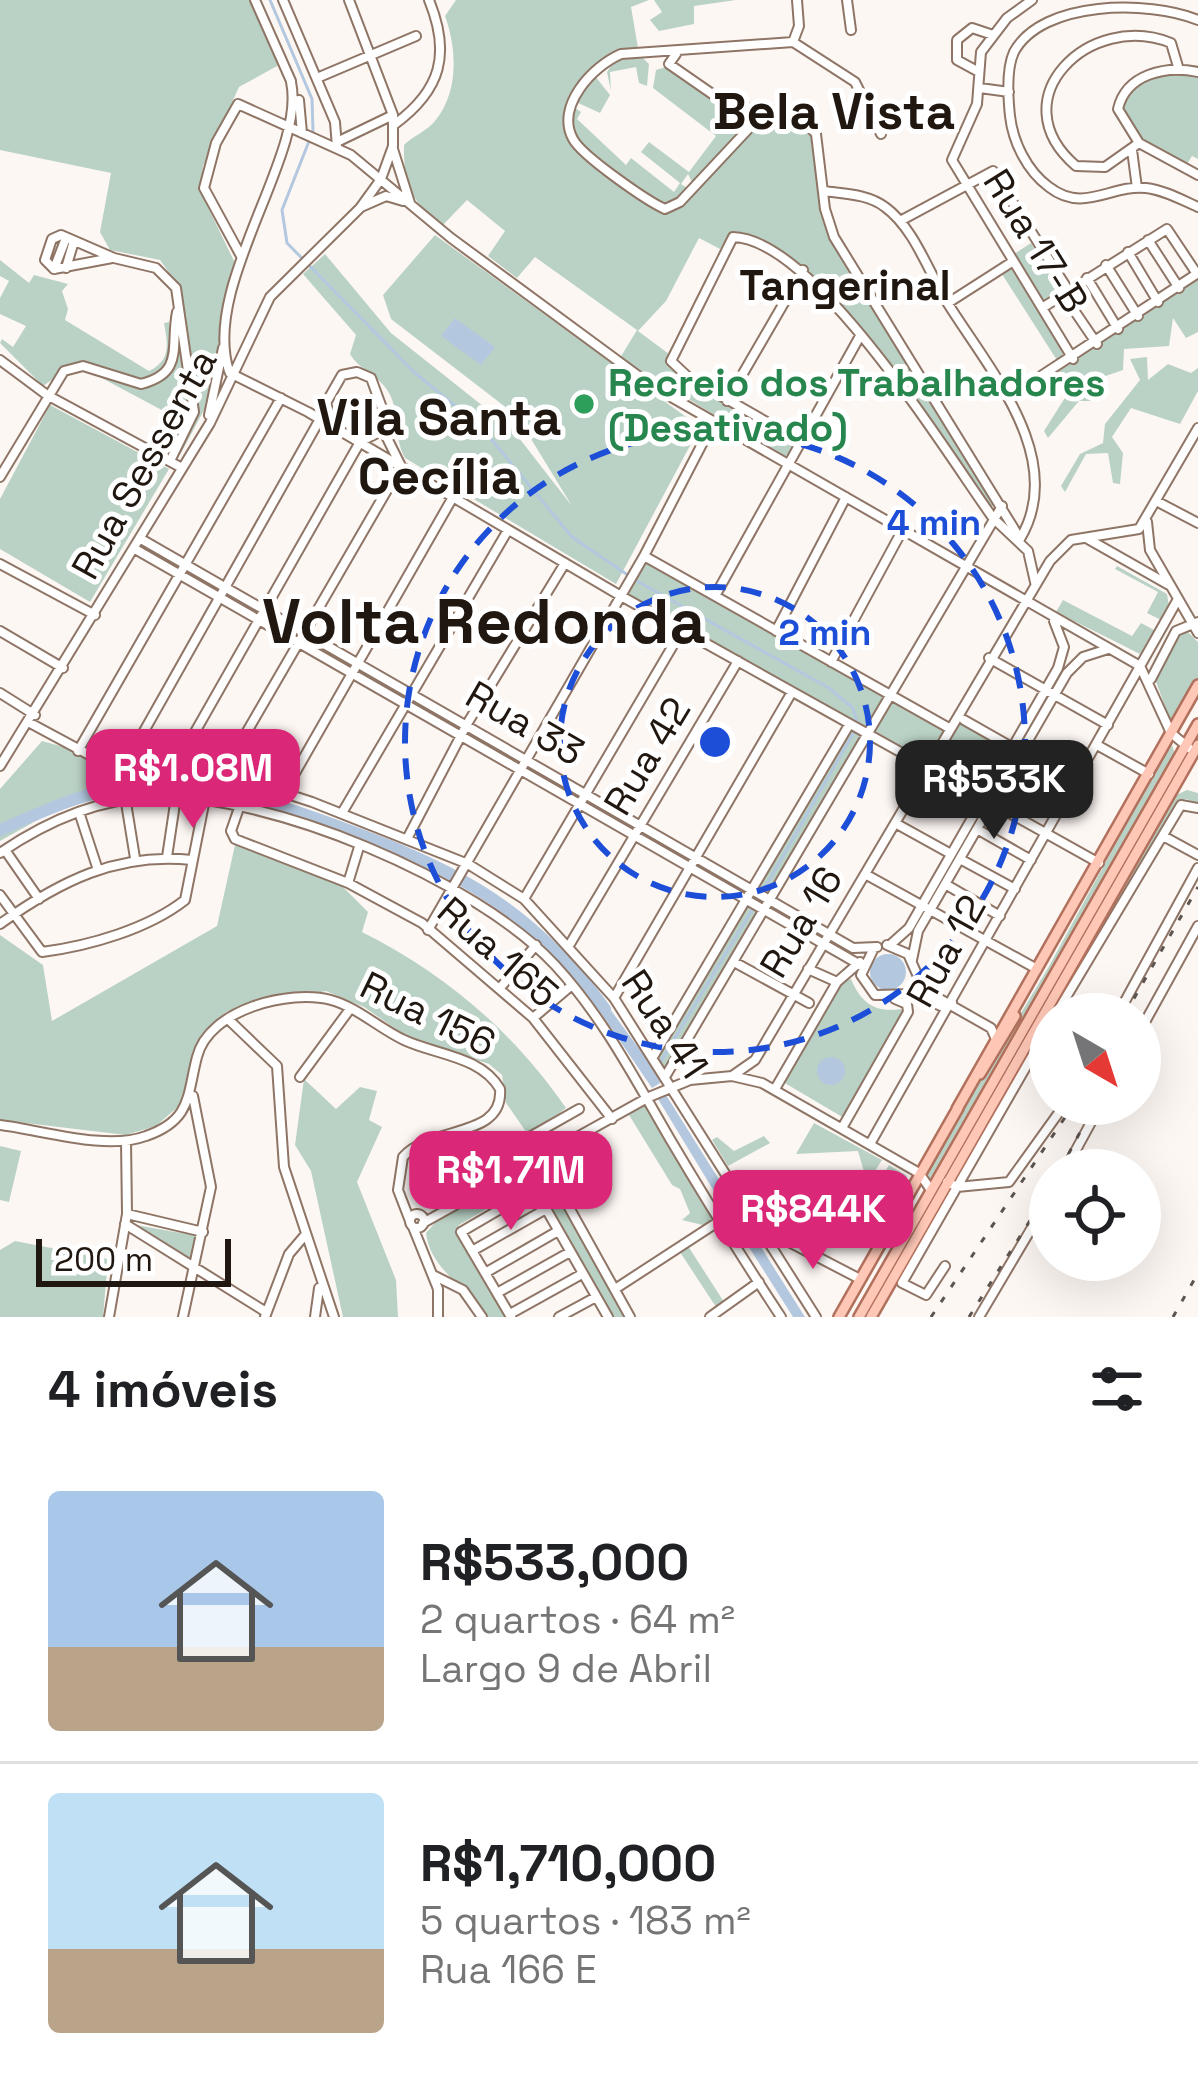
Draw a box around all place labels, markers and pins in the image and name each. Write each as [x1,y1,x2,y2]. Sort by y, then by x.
place label: Recreio dos Trabalhadores (Desativado) [608,358,1106,452]
marker: Recreio dos Trabalhadores (Desativado) [571,391,597,417]
centre of rings [694,721,736,763]
pin: R$1.08M [82,729,304,831]
pin: R$533K [896,740,1092,842]
pin: R$1.71M [400,1131,622,1233]
pin: R$844K [715,1170,911,1272]

